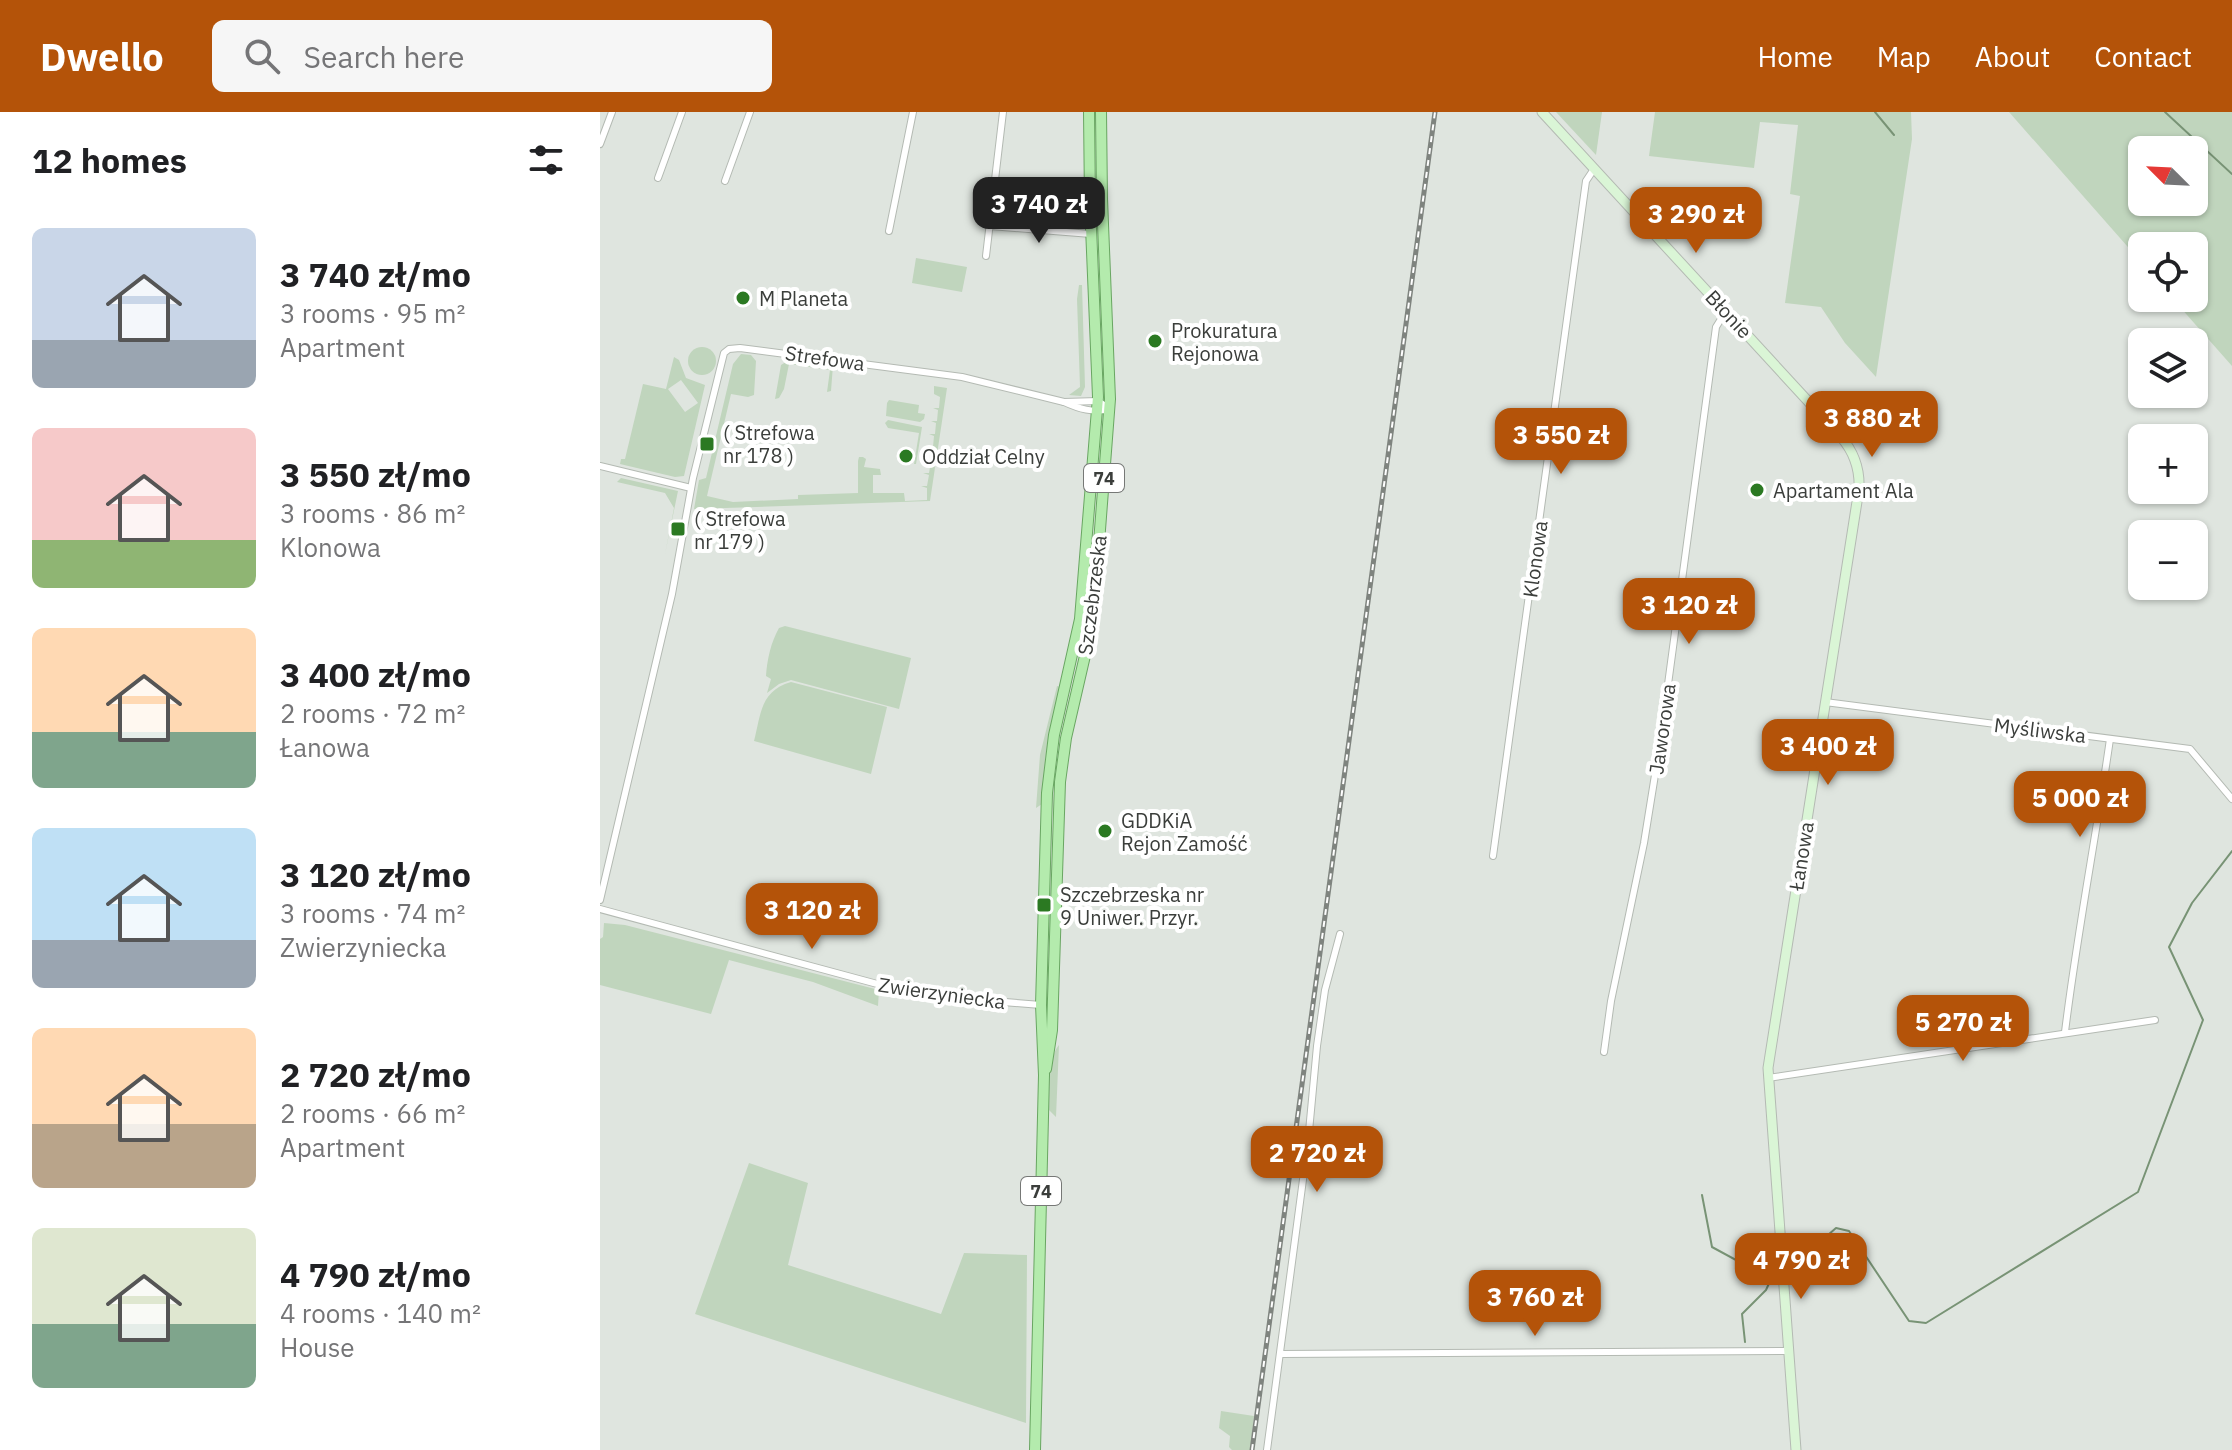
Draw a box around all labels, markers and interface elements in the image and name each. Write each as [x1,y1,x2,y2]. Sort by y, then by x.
search box [212,20,772,92]
text: Dwello [40,32,164,81]
icon: search [240,34,284,78]
text: Search here [304,37,464,76]
text: Home [1757,38,1833,75]
text: Map [1877,38,1931,75]
text: About [1975,38,2050,75]
text: Contact [2094,38,2192,75]
north arrow [2128,136,2208,216]
map controls [2128,136,2208,600]
text: 12 homes [32,138,187,182]
icon: filters [524,138,568,182]
pin: 3 740 zł [956,177,1122,245]
text: 3 740 zł [991,186,1087,220]
pin: 3 290 zł [1613,187,1779,255]
text: 3 290 zł [1648,196,1744,230]
button: locate [2128,232,2208,312]
text: 3 740 zł/mo [280,252,471,296]
icon: home [96,260,192,356]
street label: Błonie [1700,284,1758,344]
place label: M Planeta [759,285,849,312]
marker: M Planeta [734,289,752,307]
text: 3 rooms · 95 m² [280,296,465,330]
place label: Prokuratura Rejonowa [1171,317,1278,367]
button: layers [2128,328,2208,408]
text: Apartment [280,330,405,364]
marker: Prokuratura Rejonowa [1146,332,1164,350]
street label: Strefowa [783,339,867,377]
pin: 3 880 zł [1789,391,1955,459]
text: 3 880 zł [1824,400,1920,434]
pin: 3 550 zł [1478,408,1644,476]
text: 3 550 zł [1513,417,1609,451]
place label: ( Strefowa nr 178 ) [723,419,815,469]
button: + [2128,424,2208,504]
marker: ( Strefowa nr 178 ) [698,435,716,453]
place label: Oddział Celny [922,443,1045,470]
marker: Oddział Celny [897,447,915,465]
text: 3 550 zł/mo [280,452,471,496]
icon: home [96,460,192,556]
road number: 74 [1084,464,1124,492]
place label: Apartament Ala [1773,477,1914,504]
marker: Apartament Ala [1748,481,1766,499]
text: 3 rooms · 86 m² [280,496,465,530]
place label: ( Strefowa nr 179 ) [694,505,786,555]
street label: Klonowa [1516,518,1554,599]
marker: ( Strefowa nr 179 ) [669,520,687,538]
button: − [2128,520,2208,600]
text: Klonowa [280,530,381,564]
street label: Szczebrzeska [1071,533,1113,657]
pin: 3 120 zł [1606,578,1772,646]
text: 3 120 zł [1641,587,1737,621]
text: 3 400 zł/mo [280,652,471,696]
icon: home [96,660,192,756]
street label: Jaworowa [1642,682,1682,776]
text: 2 rooms · 72 m² [280,696,465,730]
street label: Myśliwska [1992,711,2088,749]
pin: 3 400 zł [1745,719,1911,787]
text: 3 400 zł [1780,728,1876,762]
text: Łanowa [280,730,370,764]
pin: 5 000 zł [1997,771,2163,839]
text: 5 000 zł [2032,780,2128,814]
place label: GDDKiA Rejon Zamość [1121,807,1248,857]
street label: Łanowa [1782,819,1820,893]
marker: GDDKiA Rejon Zamość [1096,822,1114,840]
text: 3 120 zł/mo [280,852,471,896]
icon: home [96,860,192,956]
place label: Szczebrzeska nr 9 Uniwer. Przyr. [1060,881,1204,931]
pin: 3 120 zł [729,883,895,951]
text: 3 120 zł [764,892,860,926]
text: 3 rooms · 74 m² [280,896,465,930]
marker: Szczebrzeska nr 9 Uniwer. Przyr. [1035,896,1053,914]
text: Zwierzyniecka [280,930,446,964]
street label: Zwierzyniecka [877,971,1008,1015]
pin: 5 270 zł [1880,995,2046,1063]
text: 5 270 zł [1915,1004,2011,1038]
text: 2 720 zł/mo [280,1052,471,1096]
icon: home [96,1060,192,1156]
text: 2 rooms · 66 m² [280,1096,465,1130]
pin: 2 720 zł [1234,1126,1400,1194]
text: Apartment [280,1130,405,1164]
text: 2 720 zł [1269,1135,1365,1169]
road number: 74 [1021,1177,1061,1205]
pin: 4 790 zł [1718,1233,1884,1301]
text: 4 790 zł [1753,1242,1849,1276]
text: 4 790 zł/mo [280,1252,471,1296]
icon: home [96,1260,192,1356]
pin: 3 760 zł [1452,1270,1618,1338]
text: 3 760 zł [1487,1279,1583,1313]
text: 4 rooms · 140 m² [280,1296,481,1330]
text: House [280,1330,355,1364]

